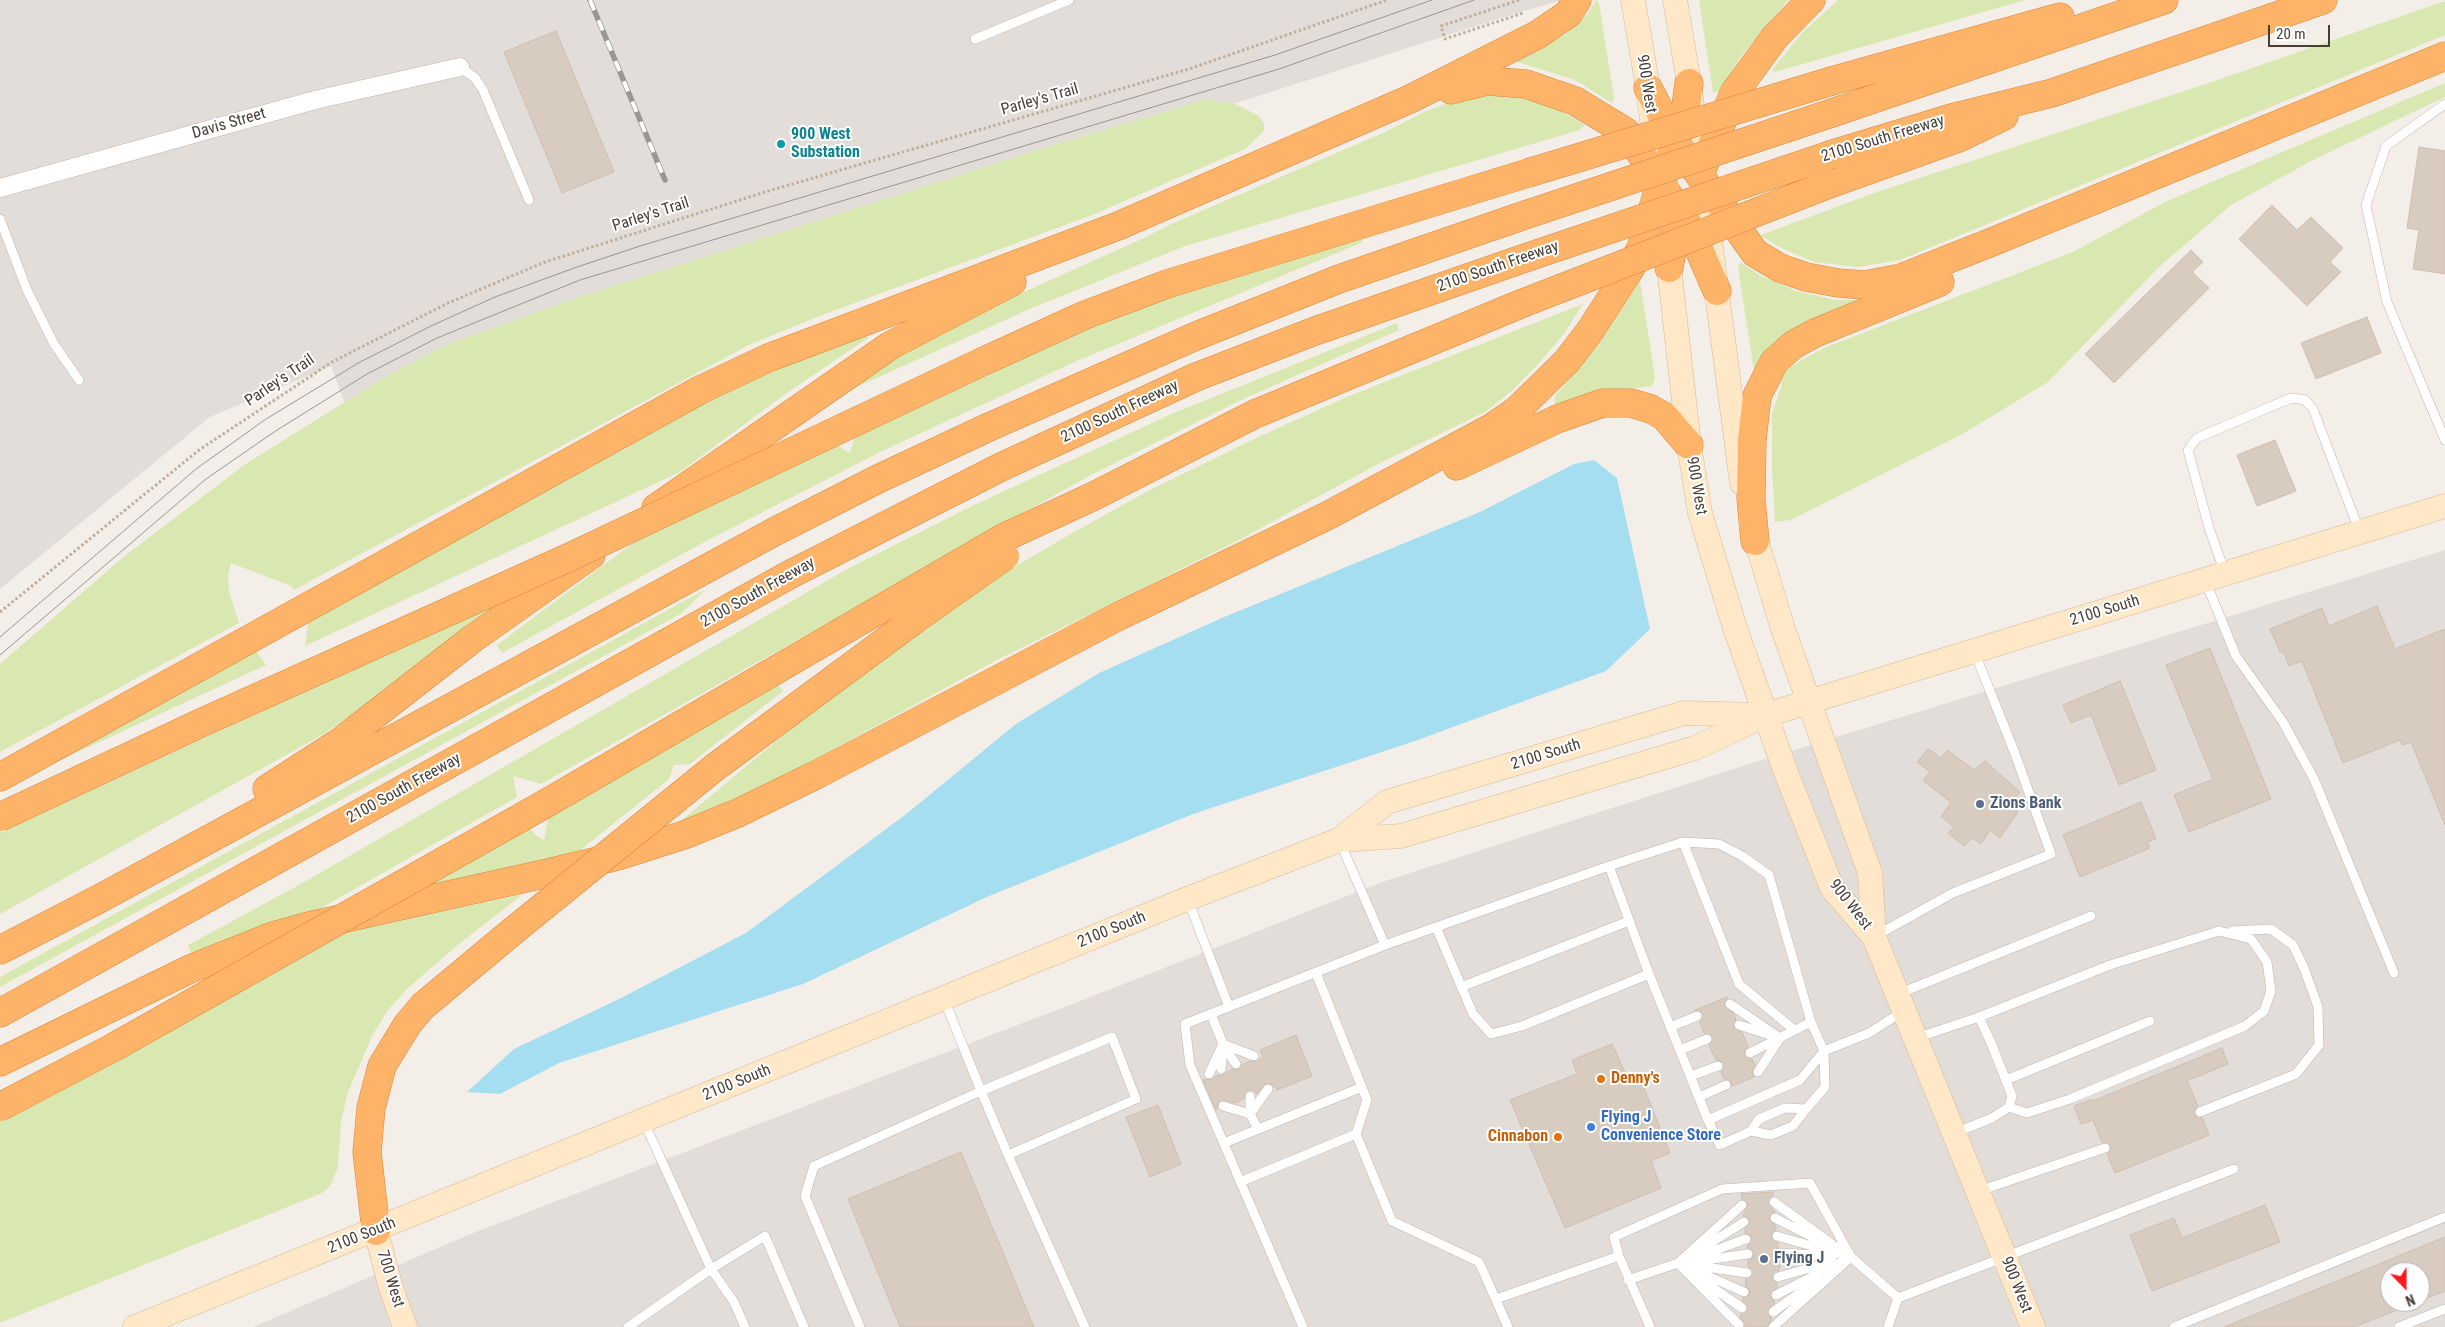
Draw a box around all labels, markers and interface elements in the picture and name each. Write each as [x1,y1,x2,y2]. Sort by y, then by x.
scale bar [2270,15,2332,47]
text: 20 m [2276,25,2306,43]
street label: 900 West [1632,53,1660,115]
street label: Parley's Trail [999,80,1081,120]
street label: Davis Street [190,104,268,144]
street label: 2100 South Freeway [1819,111,1947,167]
place label: 900 West Substation [791,125,860,163]
marker: 900 West Substation [775,138,787,150]
street label: Parley's Trail [610,194,692,236]
street label: 2100 South Freeway [1435,237,1561,297]
street label: Parley's Trail [242,351,318,411]
street label: 2100 South Freeway [1058,376,1182,448]
street label: 900 West [1681,455,1711,517]
street label: 2100 South Freeway [698,554,818,632]
street label: 2100 South [2068,591,2142,631]
street label: 2100 South [1509,735,1583,775]
street label: 2100 South Freeway [344,750,464,828]
place label: Zions Bank [1990,794,2061,814]
marker: Zions Bank [1974,798,1986,810]
street label: 900 West [1824,876,1876,934]
street label: 2100 South [1075,908,1149,952]
street label: 2100 South [700,1061,774,1105]
place label: Denny's [1611,1069,1660,1089]
marker: Denny's [1595,1073,1607,1085]
place label: Flying J Convenience Store [1601,1108,1721,1146]
marker: Flying J Convenience Store [1585,1121,1597,1133]
place label: Cinnabon [1488,1127,1548,1147]
marker: Cinnabon [1552,1131,1564,1143]
street label: 2100 South [325,1214,399,1258]
street label: 700 West [372,1248,408,1310]
place label: Flying J [1774,1249,1824,1269]
marker: Flying J [1758,1253,1770,1265]
street label: 900 West [1996,1254,2036,1316]
north arrow [2380,1262,2430,1312]
text: N [2403,1291,2417,1309]

